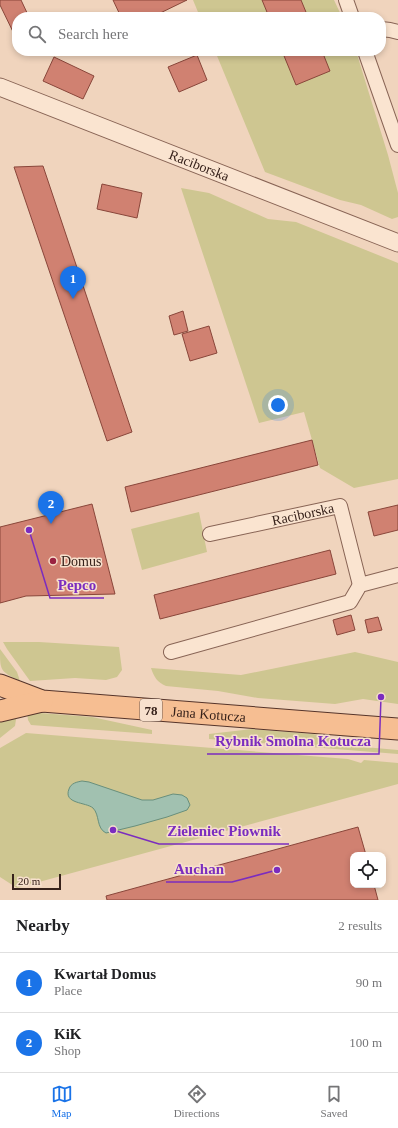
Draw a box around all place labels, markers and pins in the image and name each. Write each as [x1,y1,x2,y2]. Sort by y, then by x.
pin: 1 [60,266,86,299]
pin: 2 [38,491,64,524]
place label: Domus [61,554,101,569]
marker: Domus [48,556,58,566]
callout: Pepco [50,571,104,598]
callout: Rybnik Smolna Kotucza [207,727,379,754]
callout: Zieleniec Piownik [159,817,289,844]
callout: Auchan [166,855,232,882]

